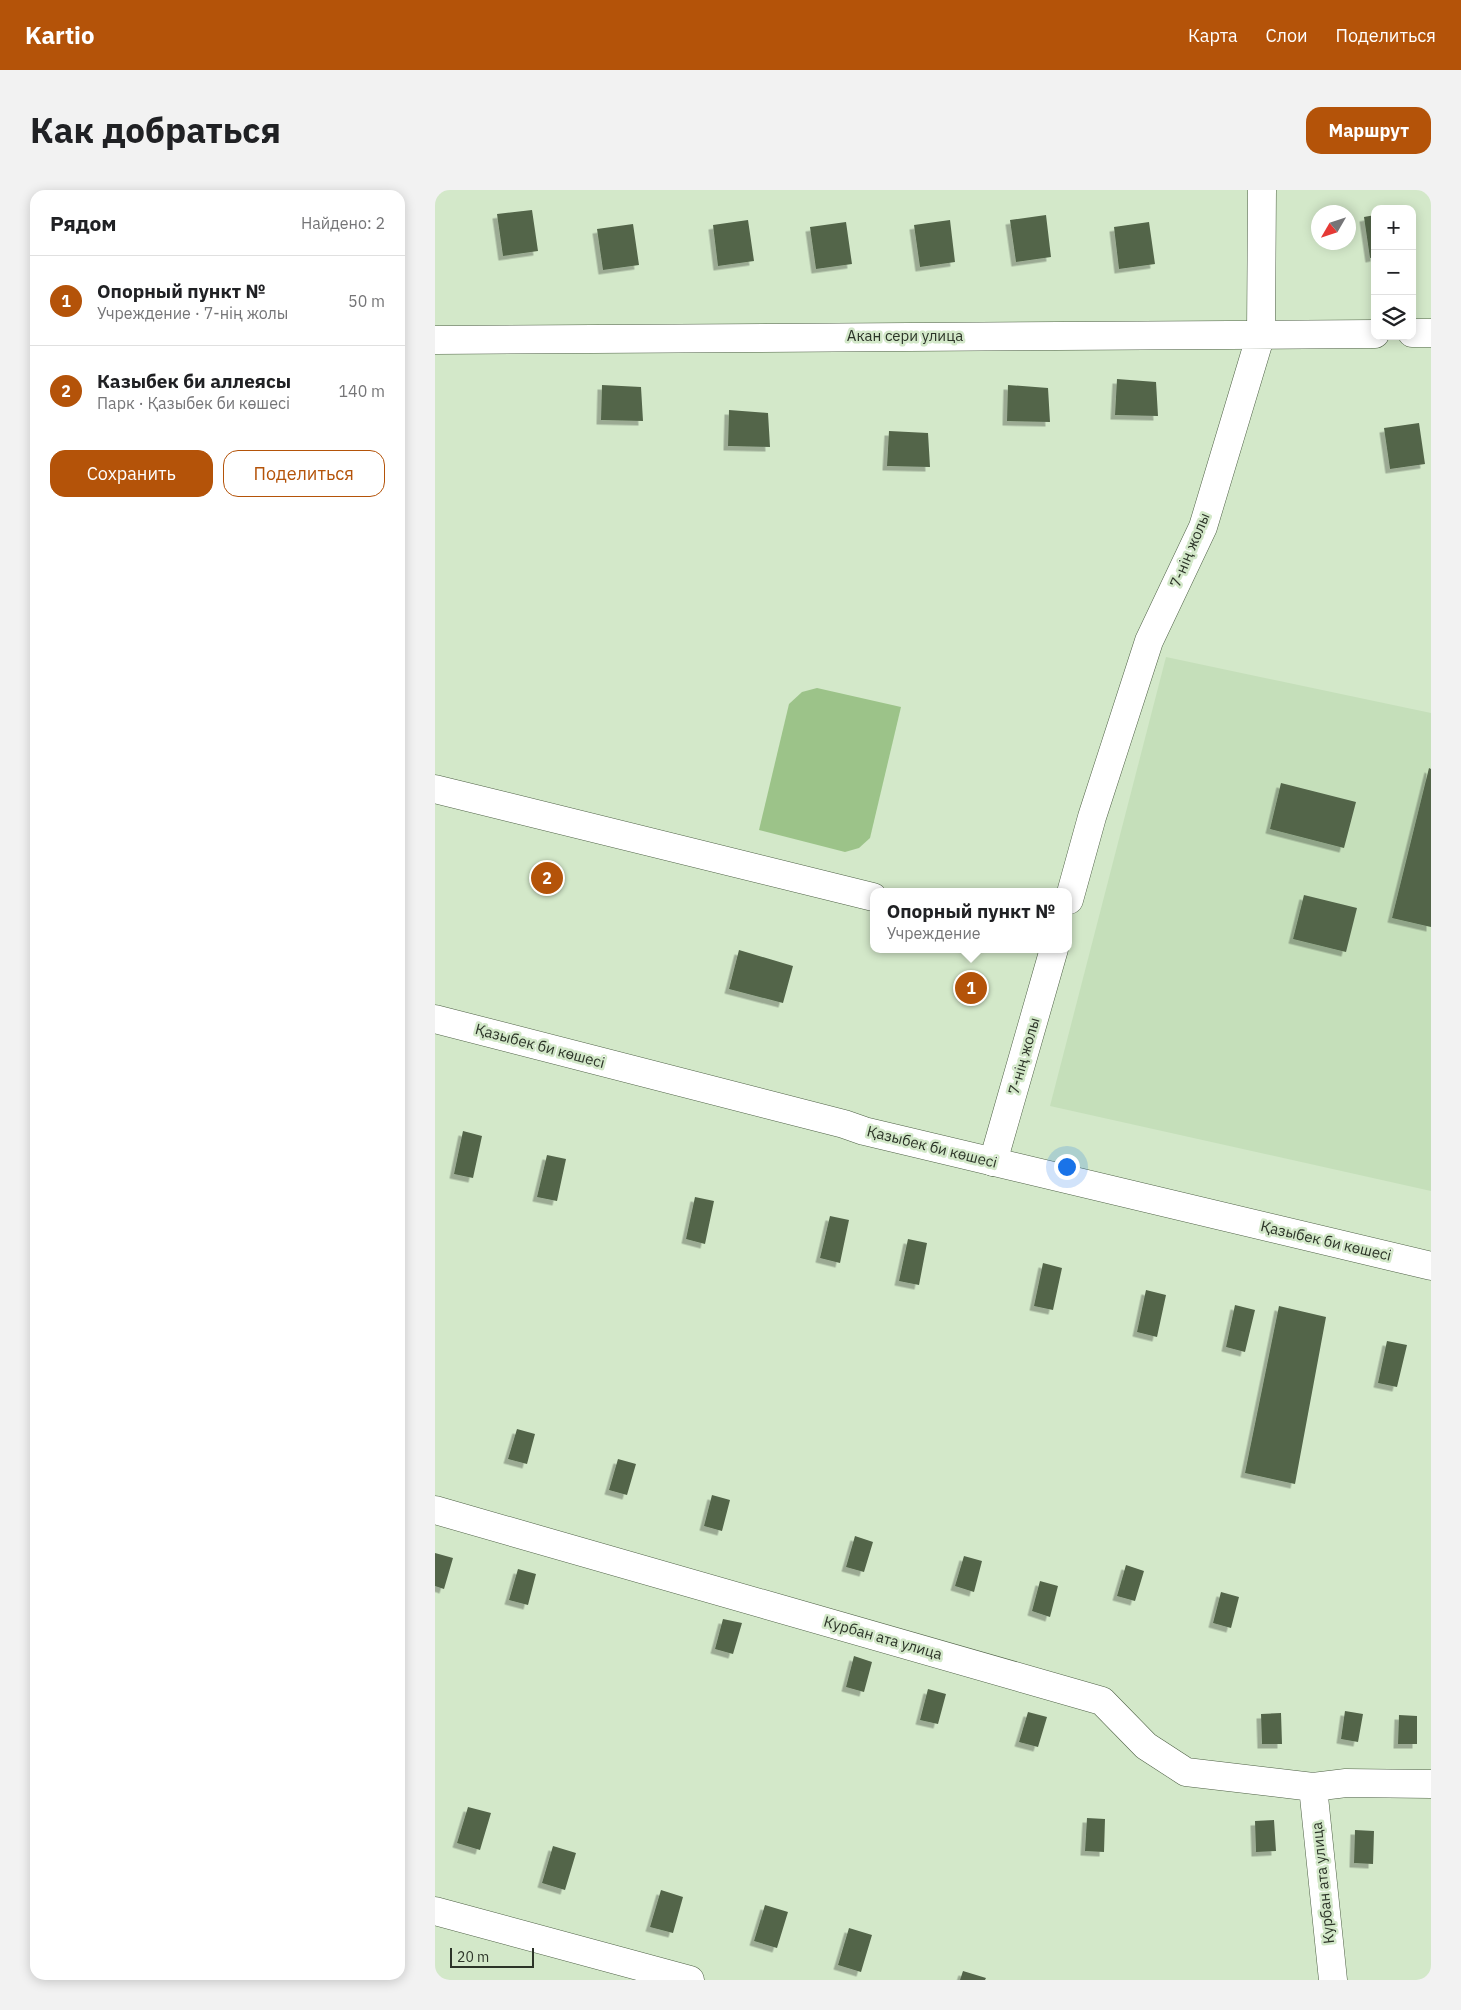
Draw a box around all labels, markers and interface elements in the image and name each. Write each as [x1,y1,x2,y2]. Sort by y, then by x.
text: Kartio [25,19,95,51]
text: Карта [1188,24,1238,47]
text: Слои [1266,24,1308,47]
text: Поделиться [1336,24,1436,47]
text: Как добраться [30,107,281,153]
button: Маршрут [1306,107,1431,154]
north arrow [1311,205,1356,250]
map controls [1371,205,1416,340]
button: + [1371,205,1416,250]
text: Рядом [50,209,117,237]
text: Найдено: 2 [301,213,385,233]
button: − [1371,250,1416,295]
text: Опорный пункт № [97,279,266,303]
text: 1 [61,291,71,311]
text: 50 m [348,291,385,311]
button: layers [1371,295,1416,340]
text: Учреждение · 7-нің жолы [97,303,288,323]
street label: Акан сери улица [847,326,963,345]
text: Казыбек би аллеясы [97,369,291,393]
text: 2 [61,381,71,401]
text: 140 m [338,381,385,401]
text: Парк · Қазыбек би көшесі [97,393,290,413]
button: Сохранить [50,450,213,497]
button: Поделиться [223,450,385,497]
street label: 7-нің жолы [1165,510,1214,590]
pin: 2 [531,859,563,897]
popup [870,888,1072,953]
text: Опорный пункт № [887,899,1055,923]
text: Учреждение [887,923,981,943]
pin: 1 [955,969,987,1007]
street label: 7-нің жолы [1003,1015,1044,1097]
street label: Қазыбек би көшесі [473,1019,607,1072]
street label: Қазыбек би көшесі [865,1121,999,1172]
your location [1054,1154,1080,1180]
street label: Қазыбек би көшесі [1259,1216,1393,1265]
street label: Курбан ата улица [822,1612,945,1664]
street label: Курбан ата улица [1307,1821,1338,1945]
scale bar [450,1945,534,1968]
text: 20 m [457,1948,489,1966]

